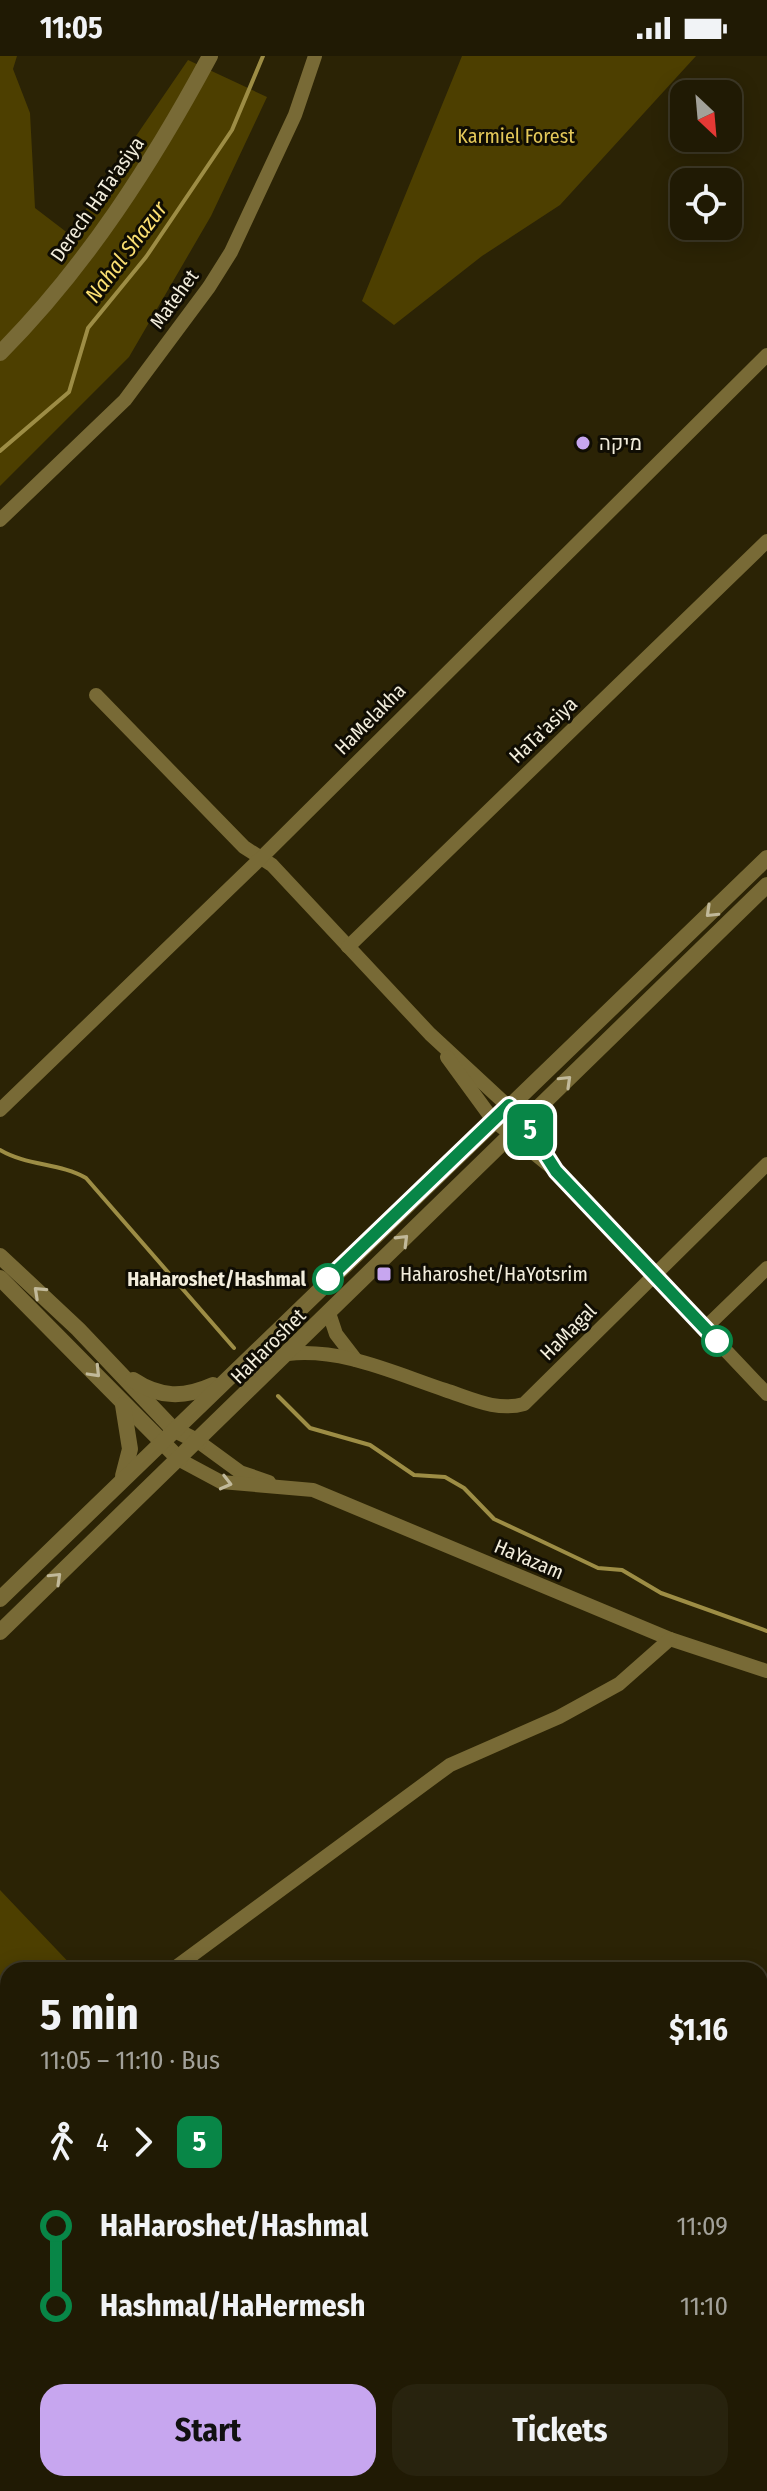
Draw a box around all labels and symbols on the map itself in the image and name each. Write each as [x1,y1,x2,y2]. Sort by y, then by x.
north arrow [670,80,742,152]
park label: Karmiel Forest [457,124,575,148]
street label: Derech HaTa'asiya [45,132,149,266]
water label: Nahal Shazur [79,195,174,308]
street label: Matehet [145,264,204,333]
place label: מיקה [599,431,642,455]
marker: מיקה [574,434,592,452]
street label: HaMelakha [329,678,411,760]
street label: HaTa'asiya [504,692,582,768]
one-way arrow [706,903,720,917]
one-way arrow [557,1075,571,1090]
line badge: 5 [504,1104,556,1156]
one-way arrow [394,1235,408,1249]
place label: Haharoshet/HaYotsrim [400,1262,588,1286]
marker: HaHaroshet/Hashmal [313,1264,343,1294]
marker: Haharoshet/HaYotsrim [375,1265,393,1283]
place label: HaHaroshet/Hashmal [127,1267,307,1291]
one-way arrow [34,1287,48,1302]
street label: HaMagal [535,1299,601,1365]
street label: HaHaroshet [225,1303,311,1389]
unlabelled marker [702,1326,732,1356]
one-way arrow [86,1363,100,1377]
one-way arrow [218,1473,232,1490]
street label: HaYazam [491,1534,567,1584]
one-way arrow [47,1573,62,1587]

